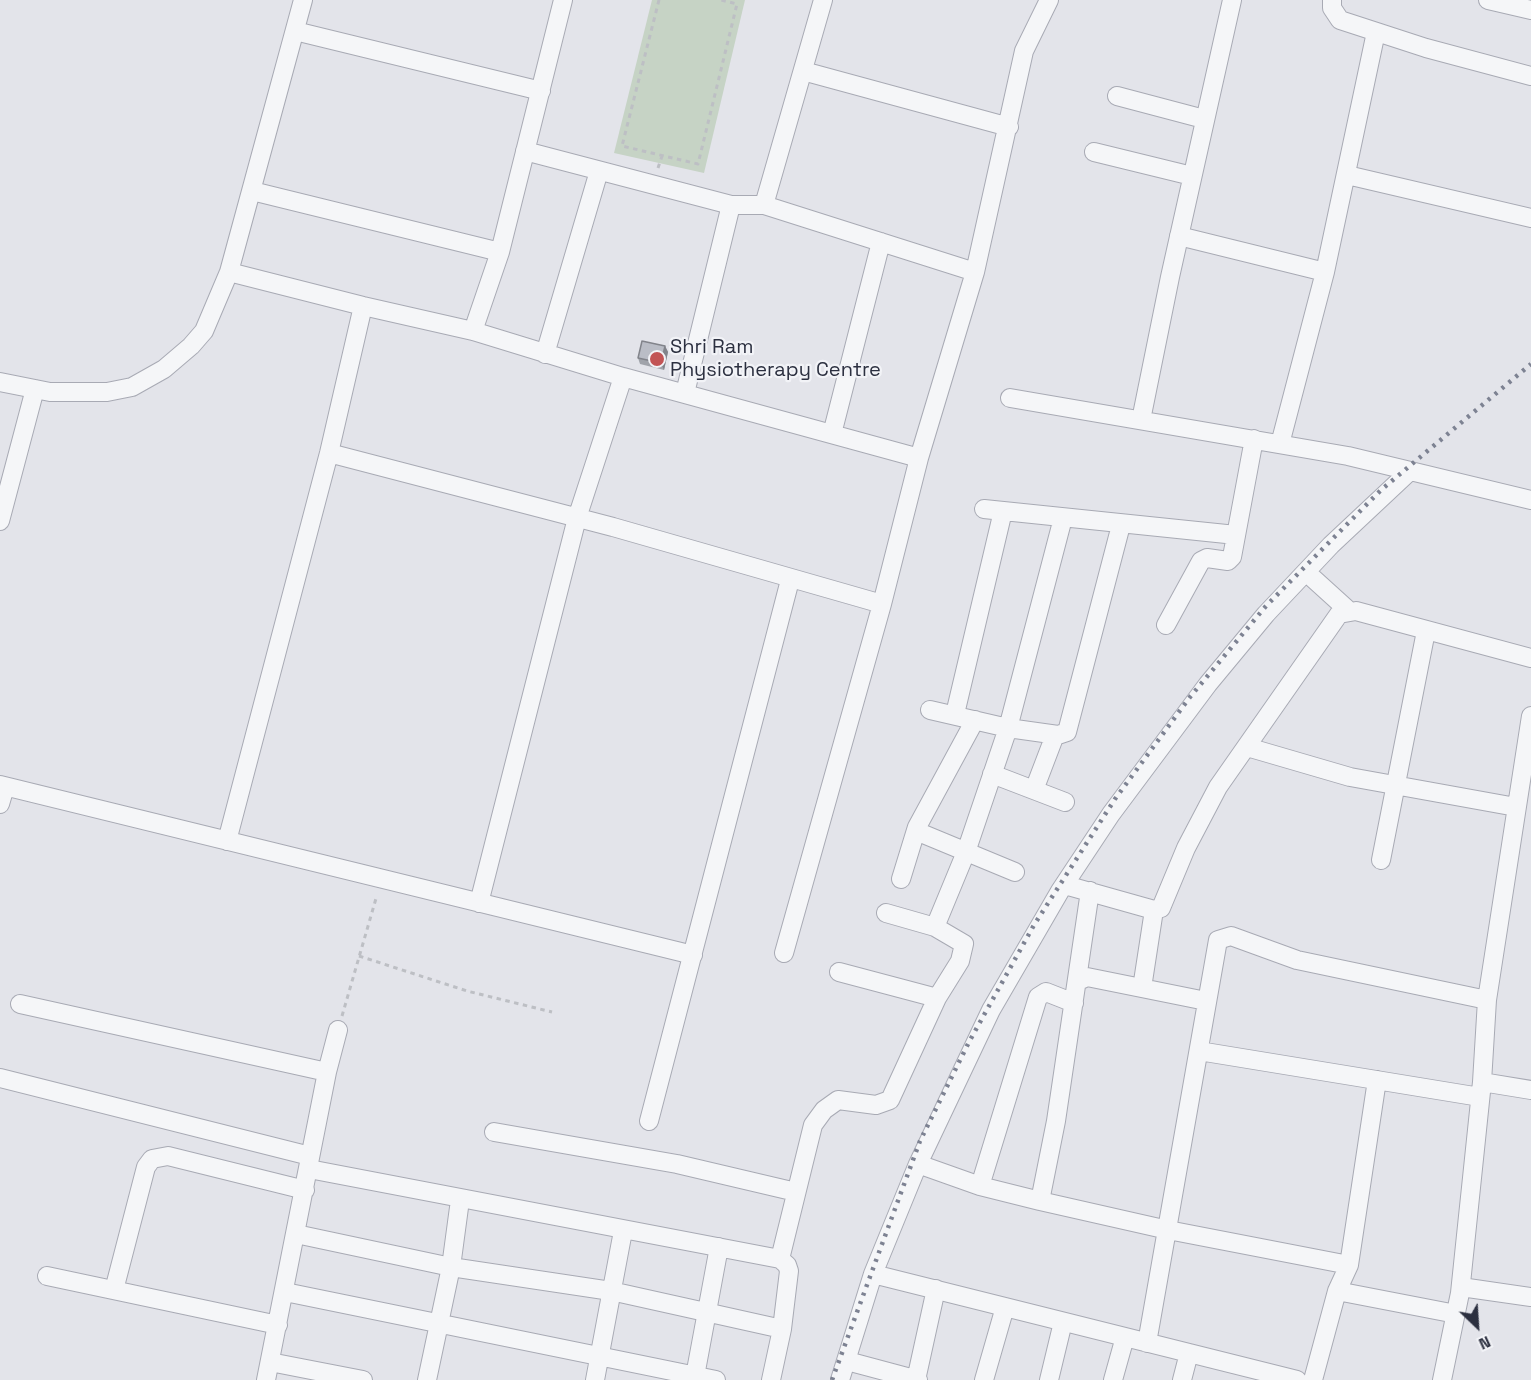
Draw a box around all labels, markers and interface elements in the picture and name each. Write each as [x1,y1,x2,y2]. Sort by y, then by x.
place label: Shri Ram Physiotherapy Centre [670,336,881,383]
marker: Shri Ram Physiotherapy Centre [648,350,666,368]
north arrow [1447,1296,1507,1356]
text: N [1476,1331,1494,1355]

